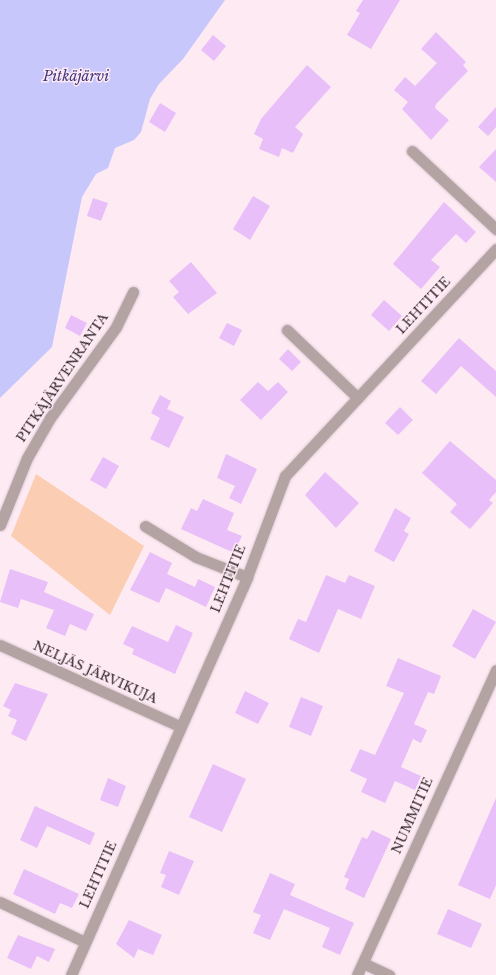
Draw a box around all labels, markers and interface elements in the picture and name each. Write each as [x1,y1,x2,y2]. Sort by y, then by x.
water label: Pitkäjärvi [43,68,109,84]
street label: LEHTITIE [394,274,454,338]
street label: PITKÄJÄRVENRANTA [14,310,112,446]
street label: LEHTITIE [208,543,250,615]
street label: NELJÄS JÄRVIKUJA [31,639,159,707]
street label: NUMMITIE [389,775,437,857]
street label: LEHTITIE [77,839,121,911]

